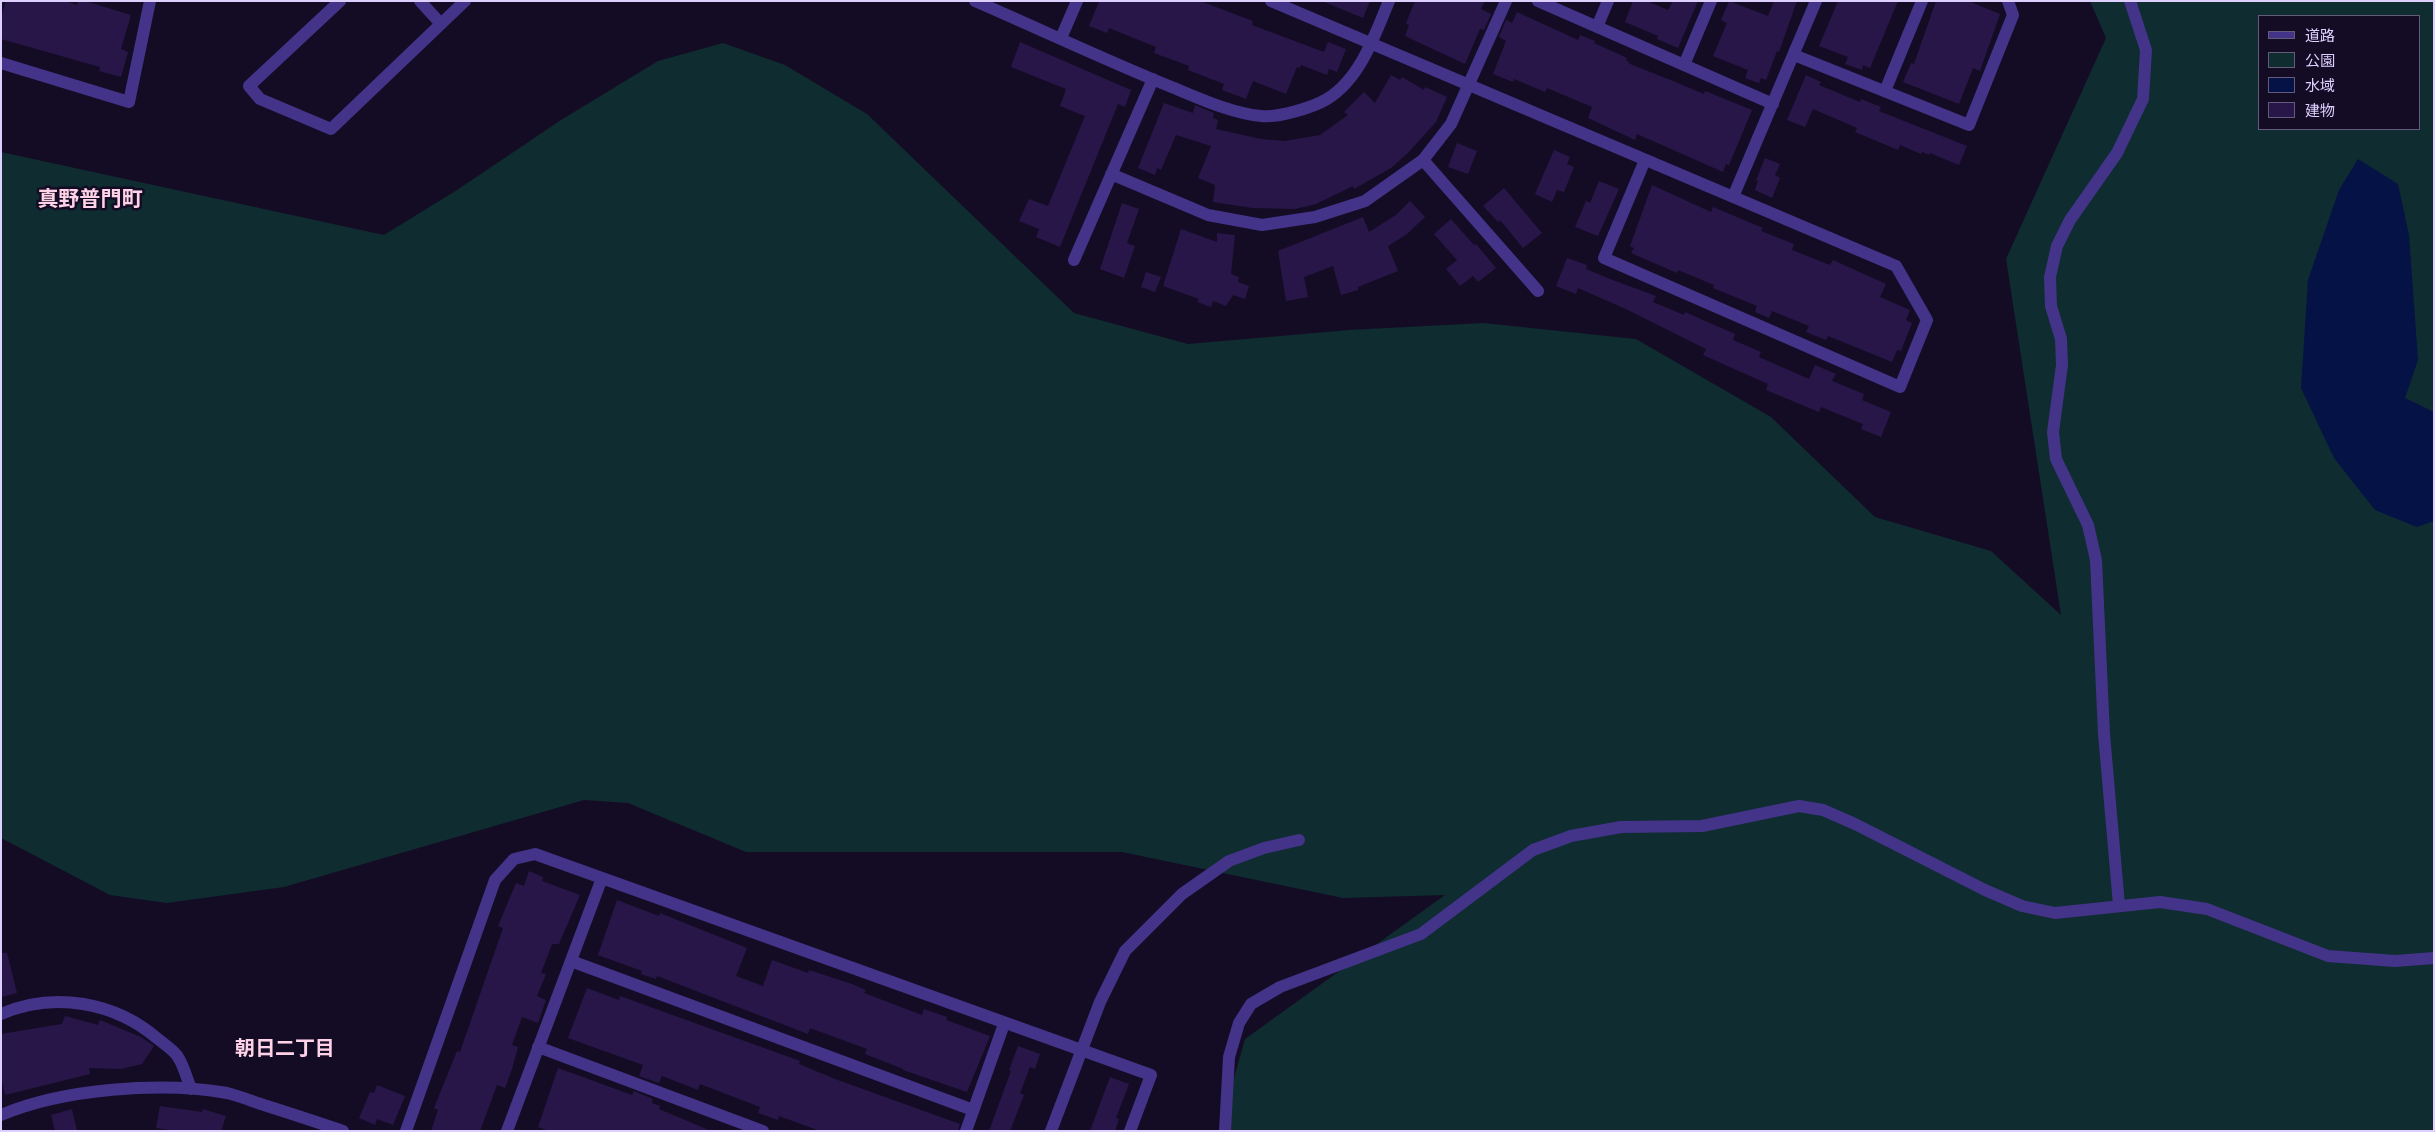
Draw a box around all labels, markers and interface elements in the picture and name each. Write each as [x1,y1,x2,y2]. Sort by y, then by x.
legend [2258,15,2420,130]
text: 道路 [2305,26,2335,45]
text: 公園 [2305,51,2335,70]
text: 水域 [2305,76,2335,95]
text: 建物 [2305,101,2335,120]
district label: 真野普門町 [38,187,142,213]
district label: 朝日二丁目 [235,1038,335,1062]

